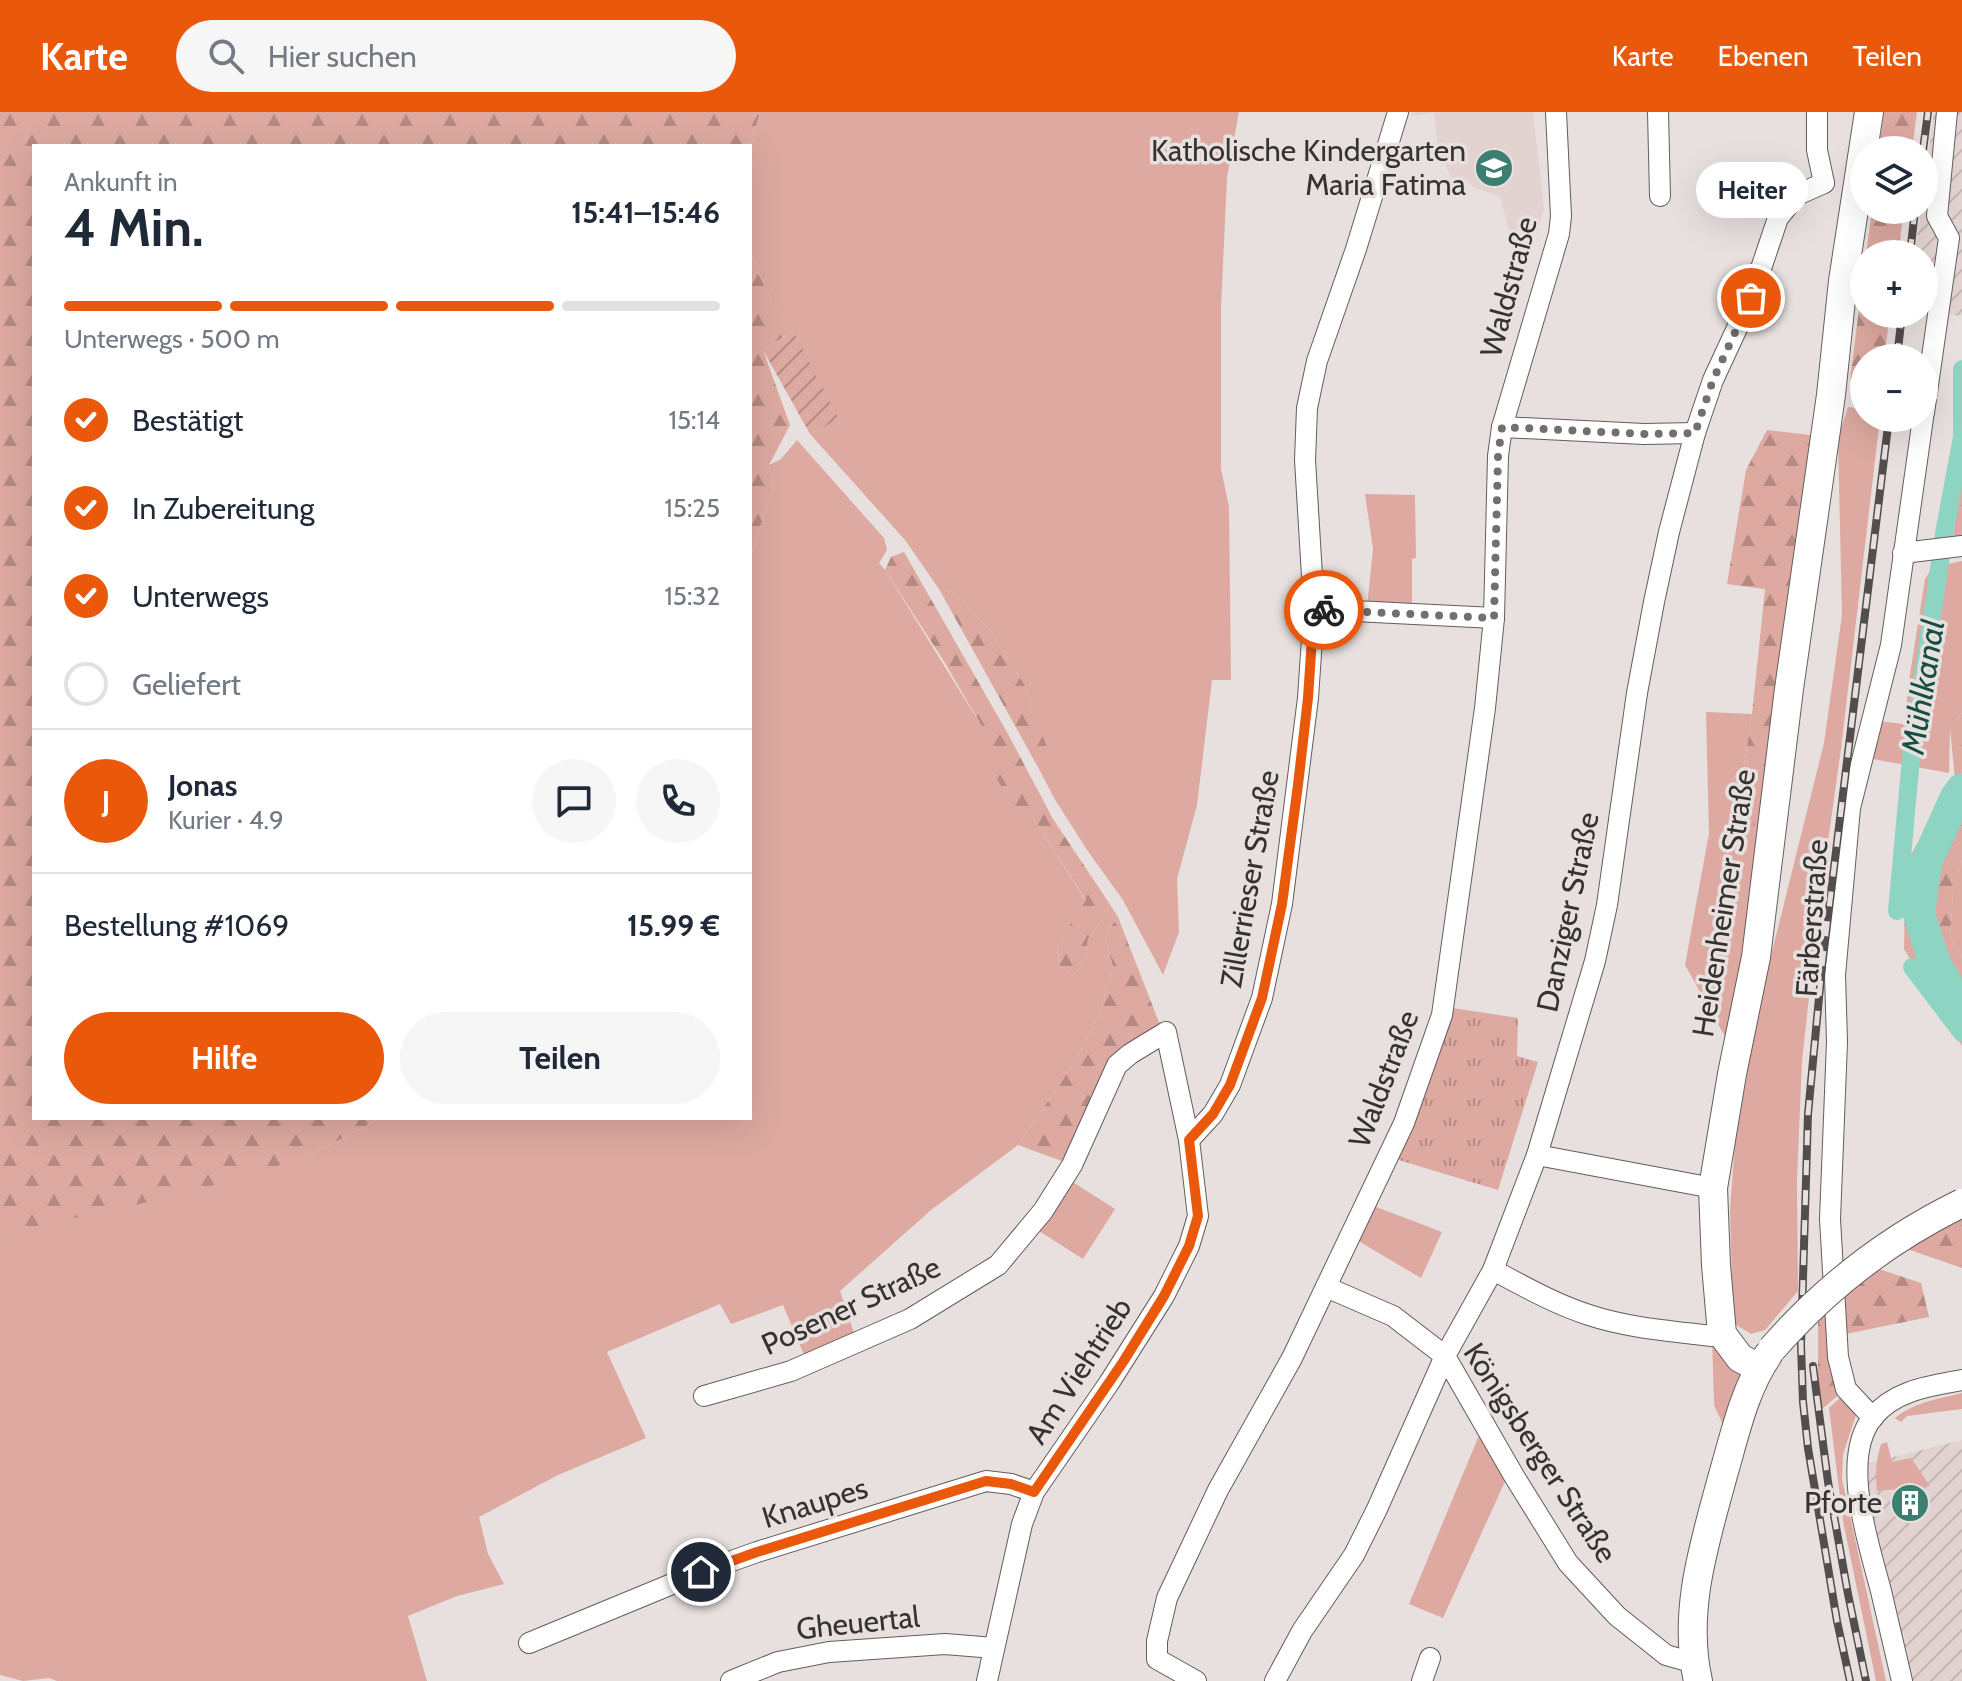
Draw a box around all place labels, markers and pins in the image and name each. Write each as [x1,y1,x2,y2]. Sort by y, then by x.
place label: Katholische Kindergarten Maria Fatima [1151,132,1467,203]
school or university icon: Katholische Kindergarten Maria Fatima [1473,147,1515,189]
callout: Heiter [1695,162,1807,218]
pin [1717,264,1785,332]
building icon: Pforte [1889,1482,1931,1524]
place label: Pforte [1804,1484,1882,1521]
pin [667,1538,735,1606]

